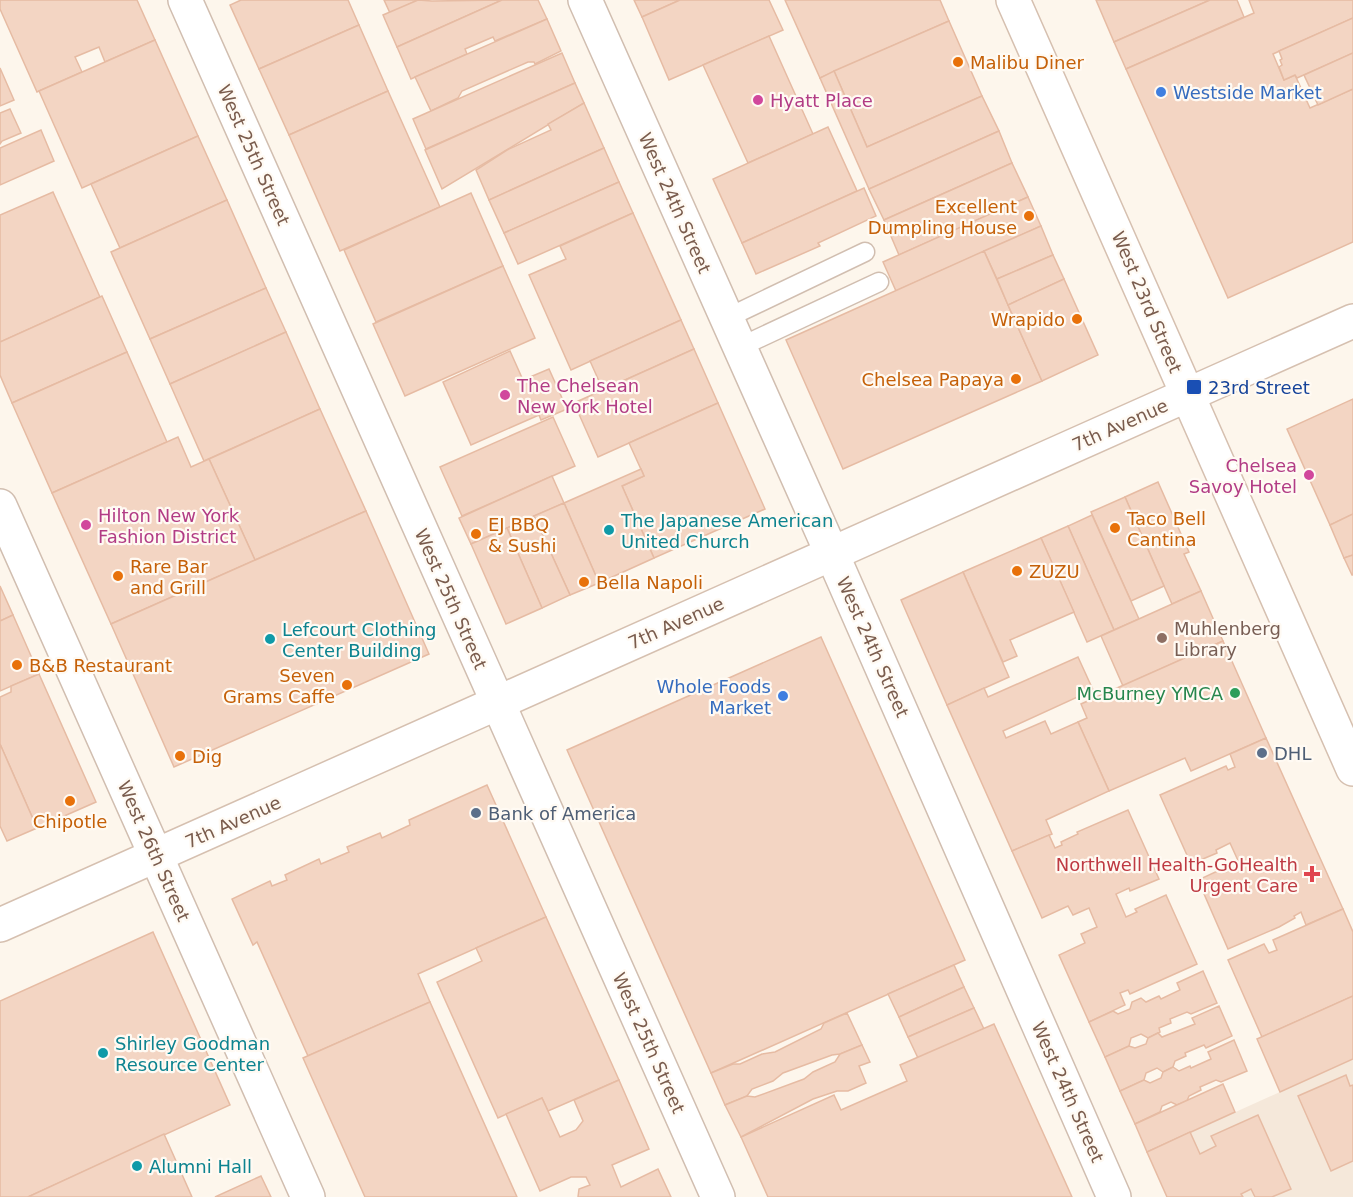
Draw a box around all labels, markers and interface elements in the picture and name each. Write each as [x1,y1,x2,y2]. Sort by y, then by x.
place label: Malibu Diner [970,52,1084,73]
marker: Malibu Diner [951,55,965,69]
street label: West 25th Street [214,81,294,229]
place label: Westside Market [1173,82,1322,103]
marker: Westside Market [1154,85,1168,99]
place label: Hyatt Place [770,90,873,111]
marker: Hyatt Place [751,93,765,107]
street label: West 24th Street [635,129,715,277]
place label: Excellent Dumpling House [868,196,1017,238]
marker: Excellent Dumpling House [1022,209,1036,223]
street label: West 23rd Street [1108,228,1186,376]
place label: Wrapido [991,309,1065,330]
marker: Wrapido [1070,312,1084,326]
place label: Chelsea Papaya [862,369,1004,390]
marker: Chelsea Papaya [1009,372,1023,386]
place label: The Chelsean New York Hotel [516,375,653,417]
place label: 23rd Street [1208,377,1310,398]
marker: 23rd Street [1185,378,1203,396]
marker: The Chelsean New York Hotel [498,388,512,402]
street label: 7th Avenue [1069,395,1171,455]
place label: Chelsea Savoy Hotel [1189,455,1297,497]
marker: Chelsea Savoy Hotel [1302,468,1316,482]
place label: Hilton New York Fashion District [98,505,240,547]
place label: Taco Bell Cantina [1126,508,1206,550]
place label: The Japanese American United Church [620,510,833,552]
place label: EJ BBQ & Sushi [488,514,556,556]
marker: Hilton New York Fashion District [79,518,93,532]
marker: Taco Bell Cantina [1108,521,1122,535]
marker: The Japanese American United Church [602,523,616,537]
street label: West 25th Street [411,525,491,673]
marker: EJ BBQ & Sushi [469,527,483,541]
place label: Rare Bar and Grill [130,556,208,598]
place label: ZUZU [1029,561,1080,582]
marker: ZUZU [1010,564,1024,578]
marker: Rare Bar and Grill [111,569,125,583]
place label: Bella Napoli [596,572,703,593]
street label: West 24th Street [833,573,913,721]
marker: Bella Napoli [577,575,591,589]
street label: 7th Avenue [625,593,727,653]
place label: Muhlenberg Library [1174,618,1281,660]
place label: Lefcourt Clothing Center Building [282,619,437,661]
marker: Muhlenberg Library [1155,631,1169,645]
marker: Lefcourt Clothing Center Building [263,632,277,646]
place label: B&B Restaurant [29,655,172,676]
marker: B&B Restaurant [10,658,24,672]
place label: Seven Grams Caffe [223,665,335,707]
place label: Whole Foods Market [656,676,771,718]
marker: Seven Grams Caffe [340,678,354,692]
place label: McBurney YMCA [1076,683,1224,704]
marker: McBurney YMCA [1228,686,1242,700]
marker: Whole Foods Market [776,689,790,703]
place label: DHL [1274,743,1311,764]
place label: Dig [192,746,222,767]
marker: DHL [1255,746,1269,760]
marker: Dig [173,749,187,763]
street label: West 26th Street [114,777,194,925]
street label: 7th Avenue [182,792,284,852]
marker: Chipotle [63,794,77,808]
place label: Bank of America [488,803,636,824]
marker: Bank of America [469,806,483,820]
place label: Chipotle [33,811,107,832]
place label: Northwell Health-GoHealth Urgent Care [1056,854,1298,896]
marker: Northwell Health-GoHealth Urgent Care [1303,865,1321,883]
street label: West 25th Street [609,969,689,1117]
street label: West 24th Street [1028,1018,1108,1166]
place label: Shirley Goodman Resource Center [115,1033,270,1075]
marker: Shirley Goodman Resource Center [96,1046,110,1060]
place label: Alumni Hall [149,1156,252,1177]
marker: Alumni Hall [130,1159,144,1173]

